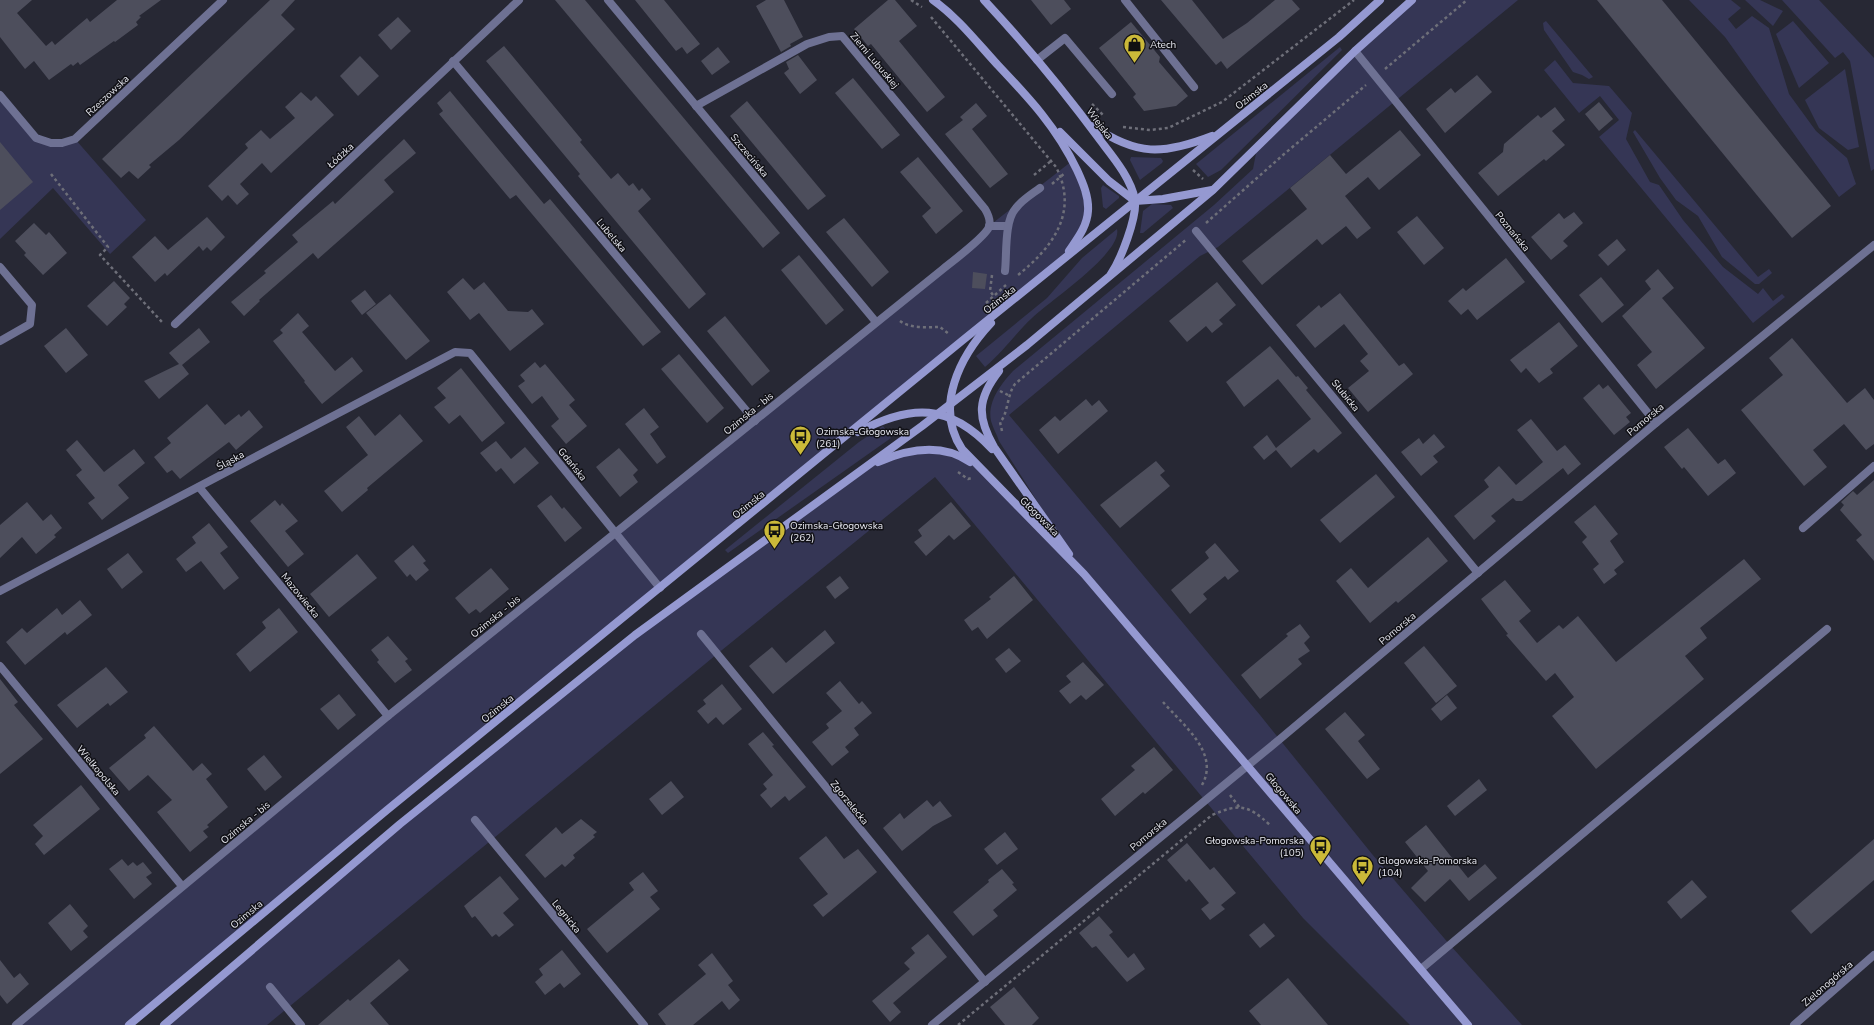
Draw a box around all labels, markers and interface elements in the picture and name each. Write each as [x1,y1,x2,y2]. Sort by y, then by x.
street label: Ziemi Lubuskiej [847,30,902,92]
shop icon: Atech [1122,31,1148,64]
place label: Atech [1150,38,1176,52]
street label: Rzeszowska [83,72,132,119]
street label: Ozimska [1232,78,1271,113]
street label: Wiejska [1083,105,1116,142]
street label: Szczecińska [727,131,772,180]
street label: Łódzka [324,140,357,172]
street label: Poznańska [1492,209,1533,255]
street label: Lubelska [593,216,629,255]
street label: Ozimska [980,282,1019,317]
street label: Słubicka [1328,377,1363,415]
street label: Ozimska - bis [721,389,777,438]
street label: Pomorska [1624,400,1667,439]
bus stop icon: Ozimska-Głogowska (261) [787,424,813,457]
place label: Ozimska-Głogowska (261) [816,425,909,451]
street label: Gdańska [554,445,590,484]
street label: Śląska [214,448,247,474]
street label: Ozimska [729,487,768,522]
street label: Głogowska [1017,494,1062,539]
bus stop icon: Ozimska-Głogowska (262) [762,518,788,551]
place label: Ozimska-Głogowska (262) [790,519,883,545]
street label: Mazowiecka [278,570,323,621]
street label: Ozimska - bis [468,592,524,641]
street label: Pomorska [1376,609,1419,648]
street label: Ozimska [478,691,517,726]
street label: Wielkopolska [73,743,123,799]
street label: Głogowska [1262,770,1305,817]
street label: Zgorzelecka [827,777,872,828]
street label: Ozimska - bis [218,798,273,848]
street label: Pomorska [1127,815,1170,854]
bus stop icon: Głogowska-Pomorska (105) [1307,833,1333,866]
place label: Głogowska-Pomorska (105) [1205,834,1304,860]
bus stop icon: Glogowska-Pomorska (104) [1350,853,1376,886]
place label: Glogowska-Pomorska (104) [1378,854,1477,880]
street label: Ozimska [227,897,266,932]
street label: Legnicka [548,897,584,936]
street label: Zielonogórska [1799,958,1856,1010]

